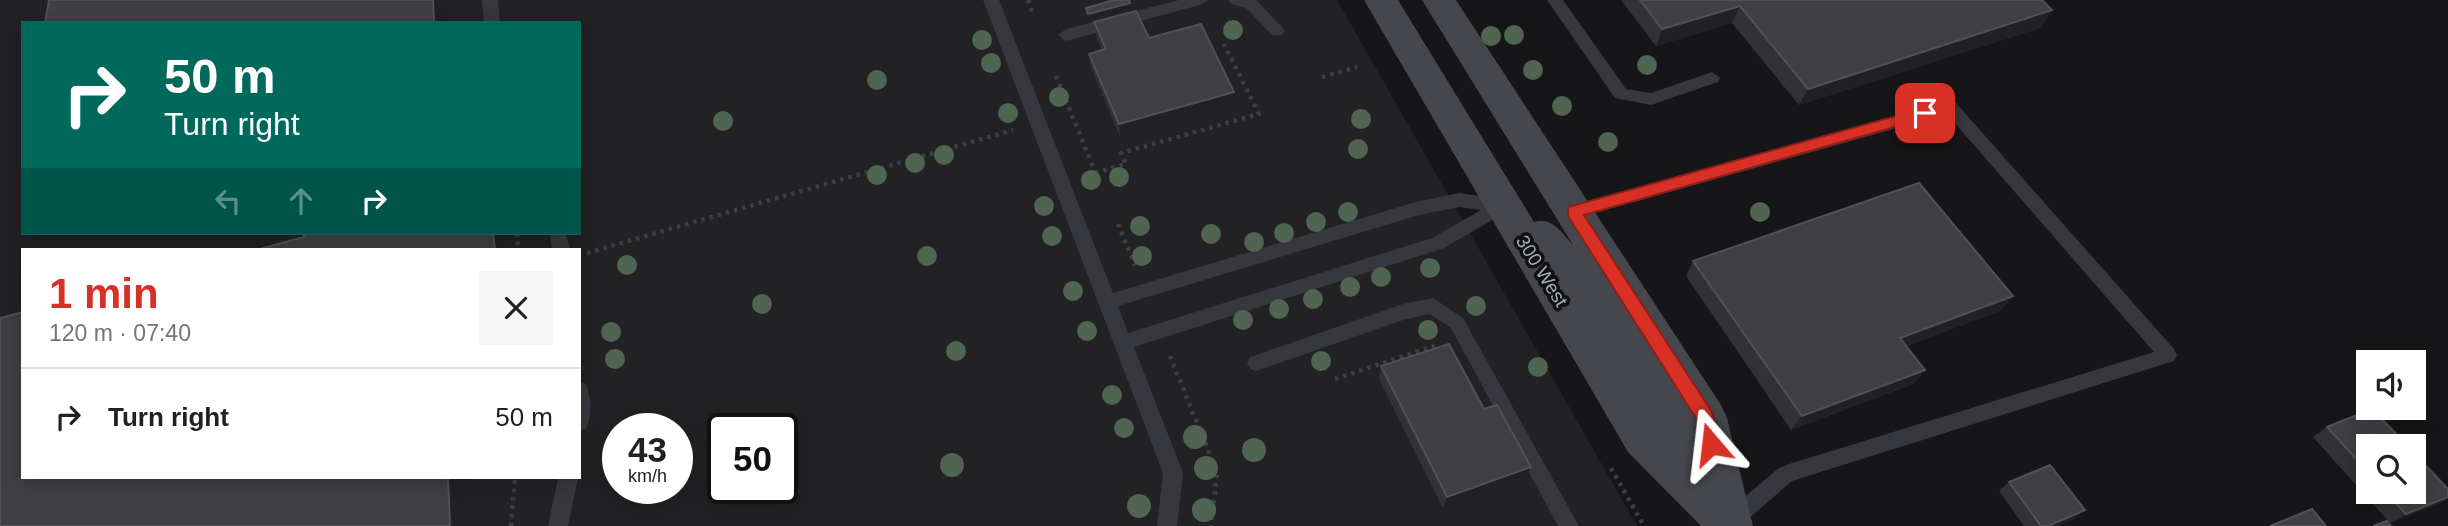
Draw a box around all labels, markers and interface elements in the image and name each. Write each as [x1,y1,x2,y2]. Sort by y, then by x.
icon: right [49,49,140,140]
text: 50 m [164,49,276,103]
pin [1895,83,1955,143]
icon: arrive [1906,94,1944,132]
text: Turn right [164,106,300,142]
icon: left [209,182,247,220]
icon: ahead [282,182,320,220]
icon: right [355,182,393,220]
street label: 300 West [1512,232,1572,311]
text: 1 min [49,270,159,317]
button: close [479,271,553,345]
text: 120 m · 07:40 [49,320,191,346]
map controls [2356,350,2426,504]
button: sound [2356,350,2426,420]
icon: right [49,398,87,436]
text: Turn right [108,402,229,432]
text: 50 m [495,402,553,432]
position arrow [1674,407,1748,481]
speed limit sign: 50 [707,413,798,504]
text: 43 [628,430,667,469]
button: search [2356,434,2426,504]
text: km/h [628,466,667,486]

